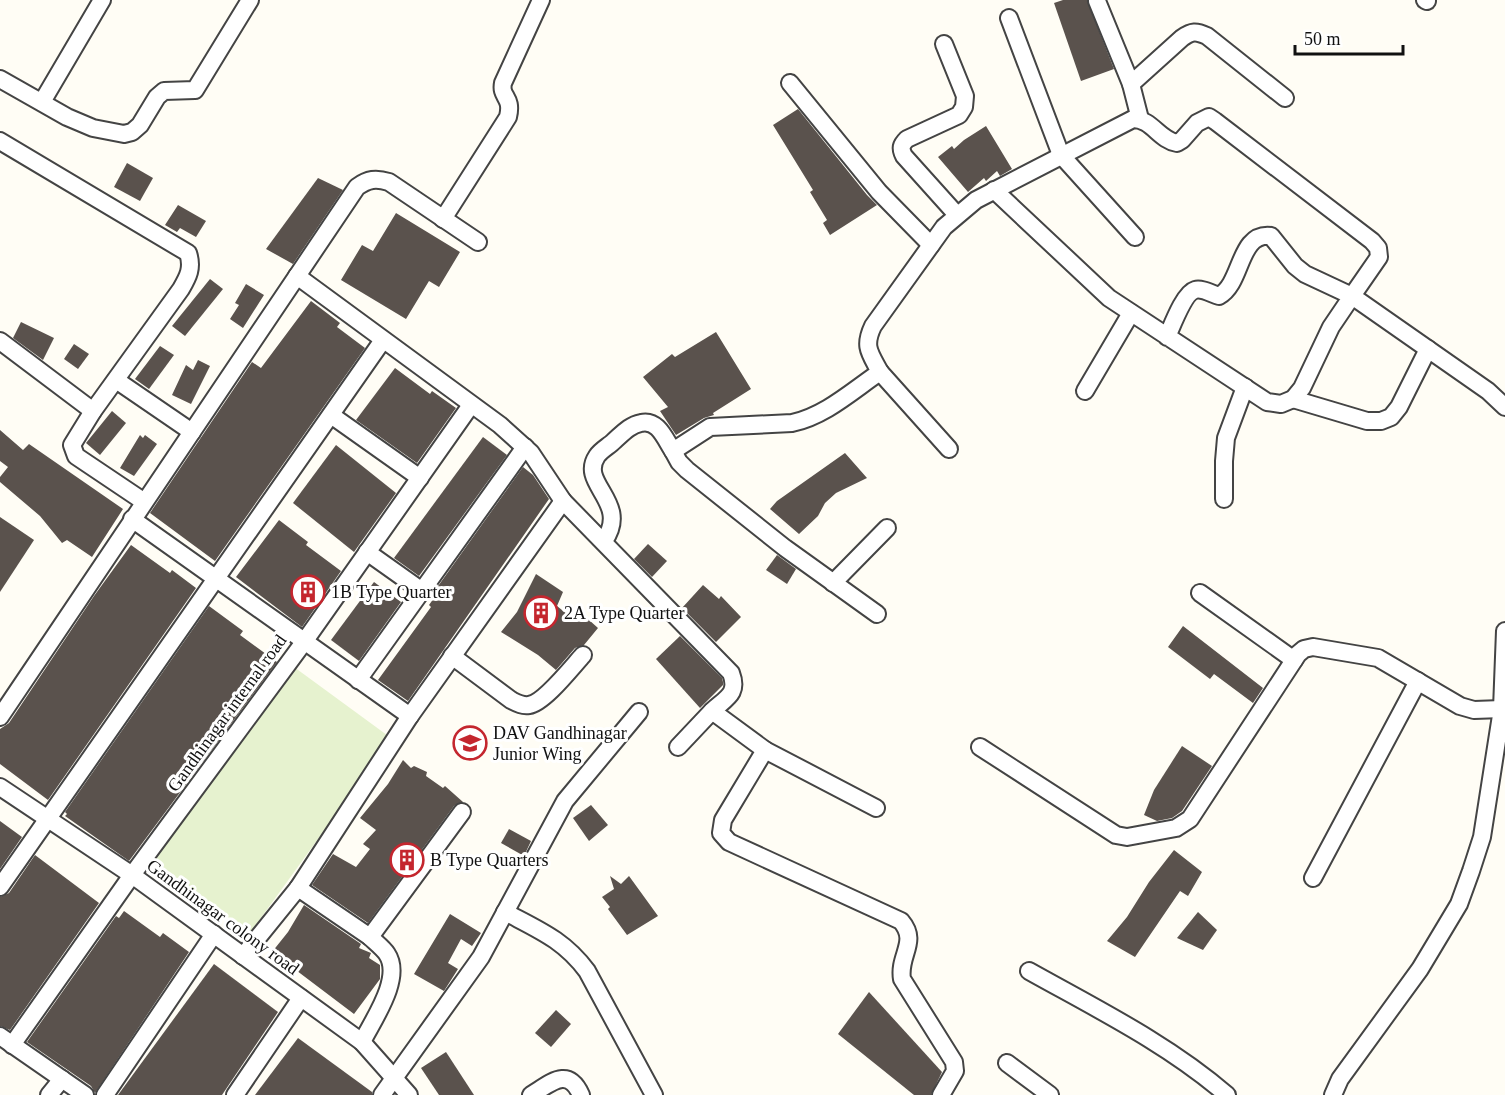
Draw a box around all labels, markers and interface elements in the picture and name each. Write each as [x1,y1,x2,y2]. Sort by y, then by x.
scale bar [1295,18,1403,56]
text: 50 m [1304,29,1341,49]
building icon: 1B Type Quarter [290,574,326,610]
place label: 1B Type Quarter [331,582,451,602]
building icon: 2A Type Quarter [523,595,559,631]
place label: 2A Type Quarter [564,603,684,623]
street label: Gandhinagar internal road [163,631,291,795]
place label: DAV Gandhinagar Junior Wing [493,723,627,764]
school or university icon: DAV Gandhinagar Junior Wing [452,725,488,761]
building icon: B Type Quarters [389,842,425,878]
place label: B Type Quarters [430,850,548,870]
street label: Gandhinagar colony road [143,855,303,979]

